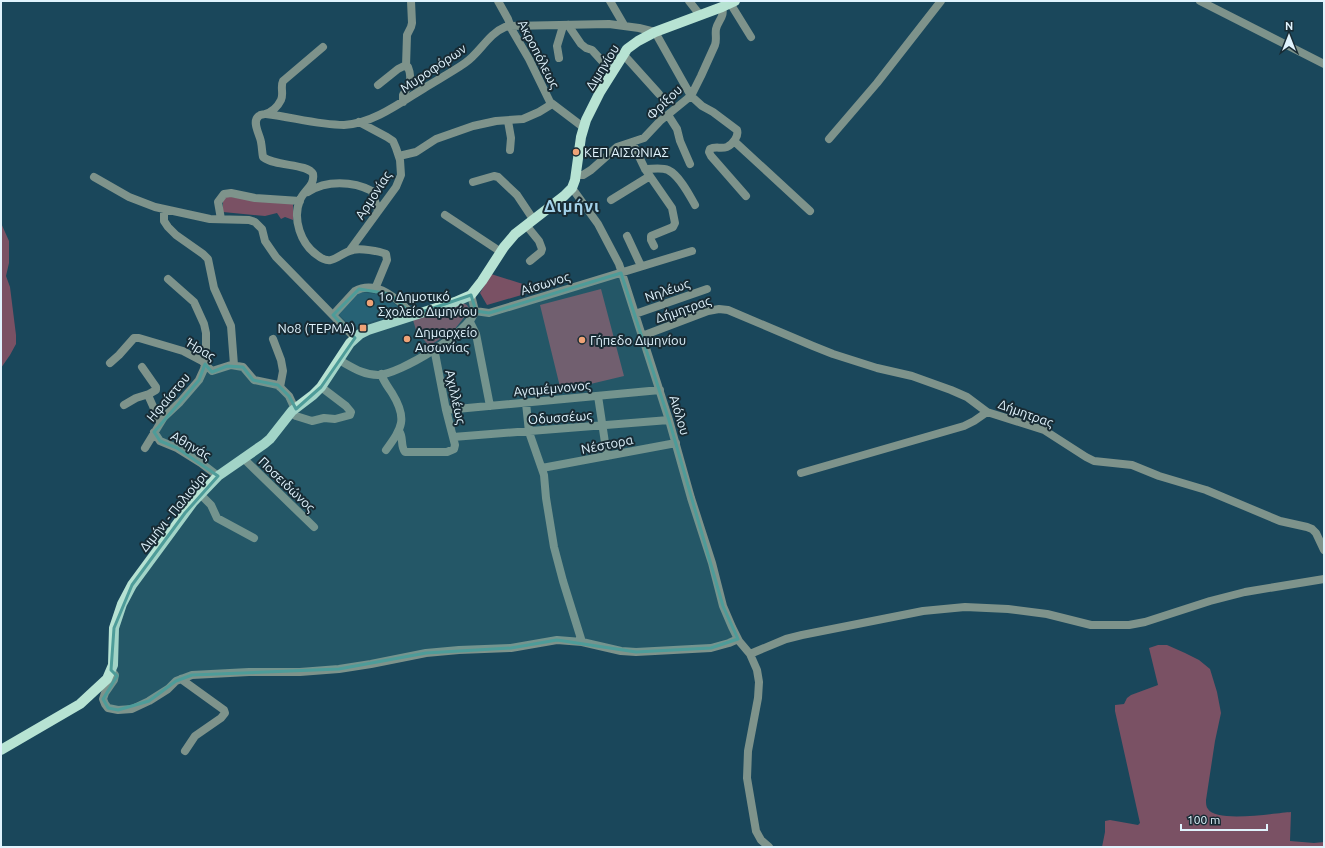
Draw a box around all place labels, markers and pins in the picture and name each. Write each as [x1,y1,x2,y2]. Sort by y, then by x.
place label: ΚΕΠ ΑΙΣΩΝΙΑΣ [584,145,669,159]
marker: ΚΕΠ ΑΙΣΩΝΙΑΣ [571,147,581,157]
place label: 1ο Δημοτικό Σχολείο Διμηνίου [378,289,477,318]
marker: 1ο Δημοτικό Σχολείο Διμηνίου [365,298,375,308]
place label: Νο8 (ΤΕΡΜΑ) [277,321,355,336]
marker: Νο8 (ΤΕΡΜΑ) [358,323,368,333]
place label: Δημαρχείο Αισωνίας [415,325,477,355]
place label: Γήπεδο Διμηνίου [590,333,686,347]
marker: Δημαρχείο Αισωνίας [402,334,412,344]
marker: Γήπεδο Διμηνίου [577,335,587,345]

